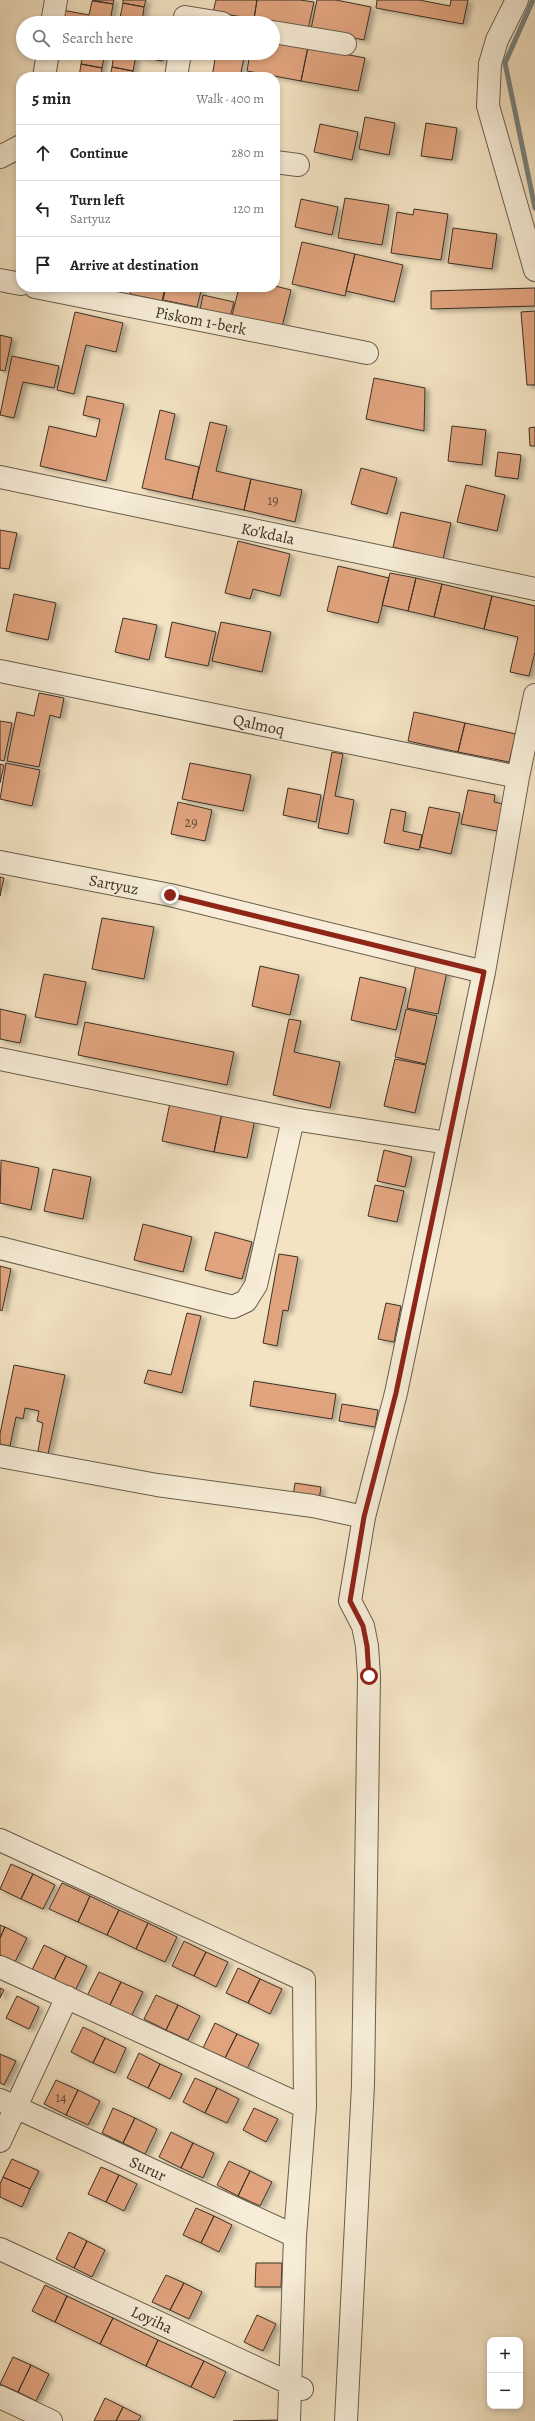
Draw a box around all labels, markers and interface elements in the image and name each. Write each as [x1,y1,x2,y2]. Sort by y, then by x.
search box [16,16,280,60]
icon: search [30,27,52,49]
text: Search here [62,28,133,48]
text: 5 min [32,87,71,110]
text: Walk · 400 m [196,90,264,107]
icon: ahead [32,142,54,164]
text: Continue [70,143,128,163]
text: 280 m [231,144,264,161]
text: Turn left [70,190,125,210]
icon: left [32,198,54,220]
text: 120 m [233,200,264,217]
text: Sartyuz [70,210,111,227]
icon: arrive [32,254,54,276]
text: Arrive at destination [70,255,199,275]
street label: Piskom 1-berk [153,301,248,341]
house number: 19 [267,491,279,510]
street label: Ko'kdala [239,518,297,551]
street label: Qalmoq [231,709,287,741]
house number: 29 [184,813,198,832]
street label: Sartyuz [87,869,141,901]
route end [161,886,179,904]
route start [360,1667,378,1685]
house number: 14 [55,2088,67,2107]
street label: Surur [126,2151,169,2187]
street label: Loyiha [127,2301,176,2339]
map controls [487,2337,523,2409]
button: + [487,2337,523,2373]
button: − [487,2373,523,2409]

